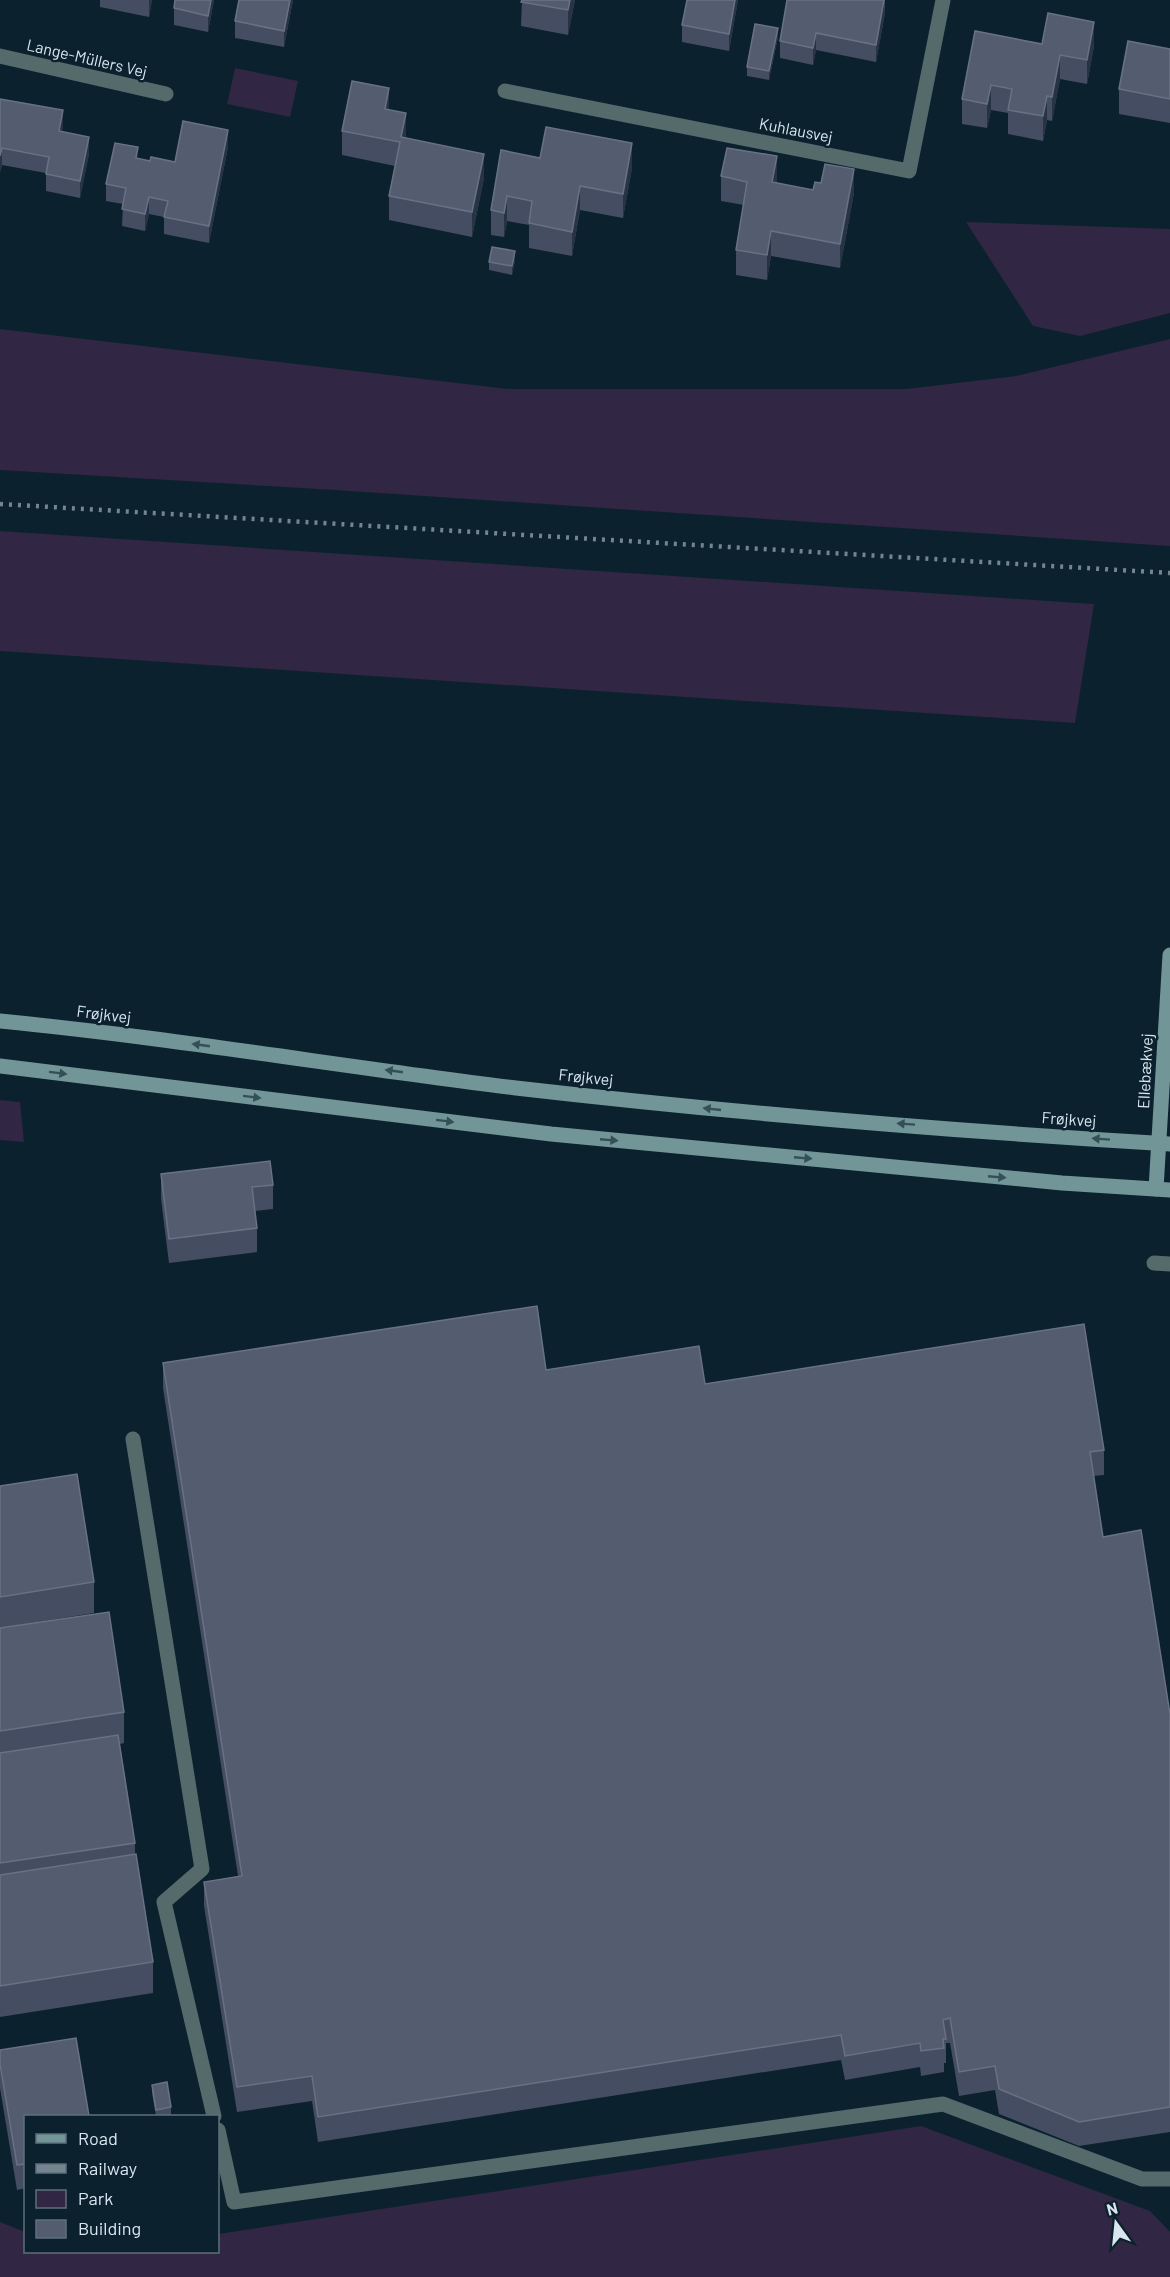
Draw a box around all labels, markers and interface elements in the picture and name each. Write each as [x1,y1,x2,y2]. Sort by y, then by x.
street label: Lange-Müllers Vej [25,34,149,81]
street label: Kuhlausvej [758,113,834,146]
street label: Frøjkvej [76,1001,132,1026]
street label: Ellebækvej [1133,1033,1156,1109]
one-way arrow [191,1040,210,1049]
street label: Frøjkvej [558,1064,614,1089]
one-way arrow [384,1067,403,1076]
one-way arrow [49,1069,68,1078]
one-way arrow [242,1092,261,1102]
one-way arrow [702,1104,721,1114]
street label: Frøjkvej [1041,1107,1097,1130]
one-way arrow [436,1116,455,1126]
one-way arrow [897,1119,916,1129]
one-way arrow [1091,1134,1110,1144]
one-way arrow [600,1135,619,1145]
one-way arrow [794,1153,813,1163]
one-way arrow [988,1172,1007,1182]
legend [24,2115,219,2253]
text: Road [78,2127,118,2149]
text: Railway [78,2157,137,2179]
text: Park [78,2187,113,2209]
north arrow [1086,2193,1146,2253]
text: N [1104,2197,1120,2219]
text: Building [78,2217,141,2239]

